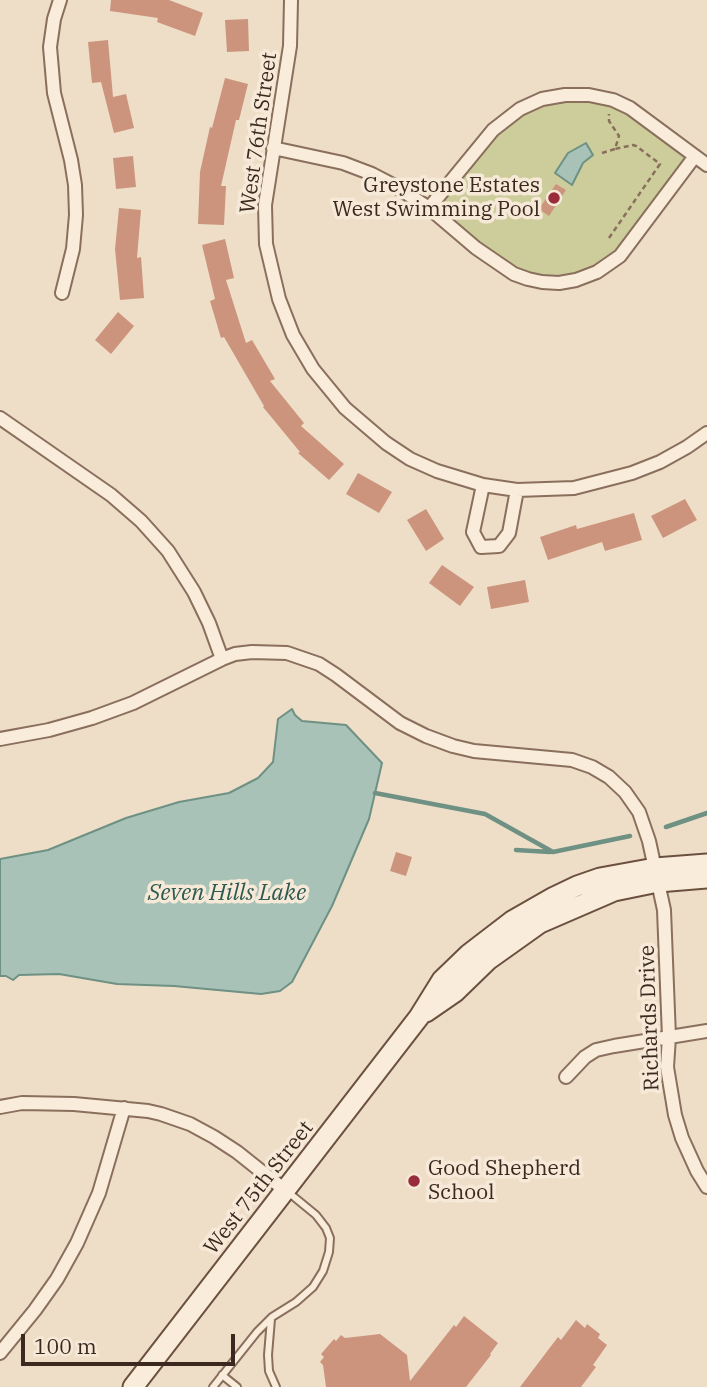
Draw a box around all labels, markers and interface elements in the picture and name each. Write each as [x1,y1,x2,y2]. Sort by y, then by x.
street label: West 76th Street [235,51,283,215]
place label: Greystone Estates West Swimming Pool [332,173,540,223]
marker: Greystone Estates West Swimming Pool [546,190,562,206]
water label: Seven Hills Lake [148,879,306,907]
street label: Richards Drive [635,944,665,1092]
street label: West 75th Street [199,1116,319,1260]
place label: Good Shepherd School [428,1156,581,1206]
marker: Good Shepherd School [406,1173,422,1189]
scale bar [24,1320,238,1364]
text: 100 m [34,1332,97,1360]

